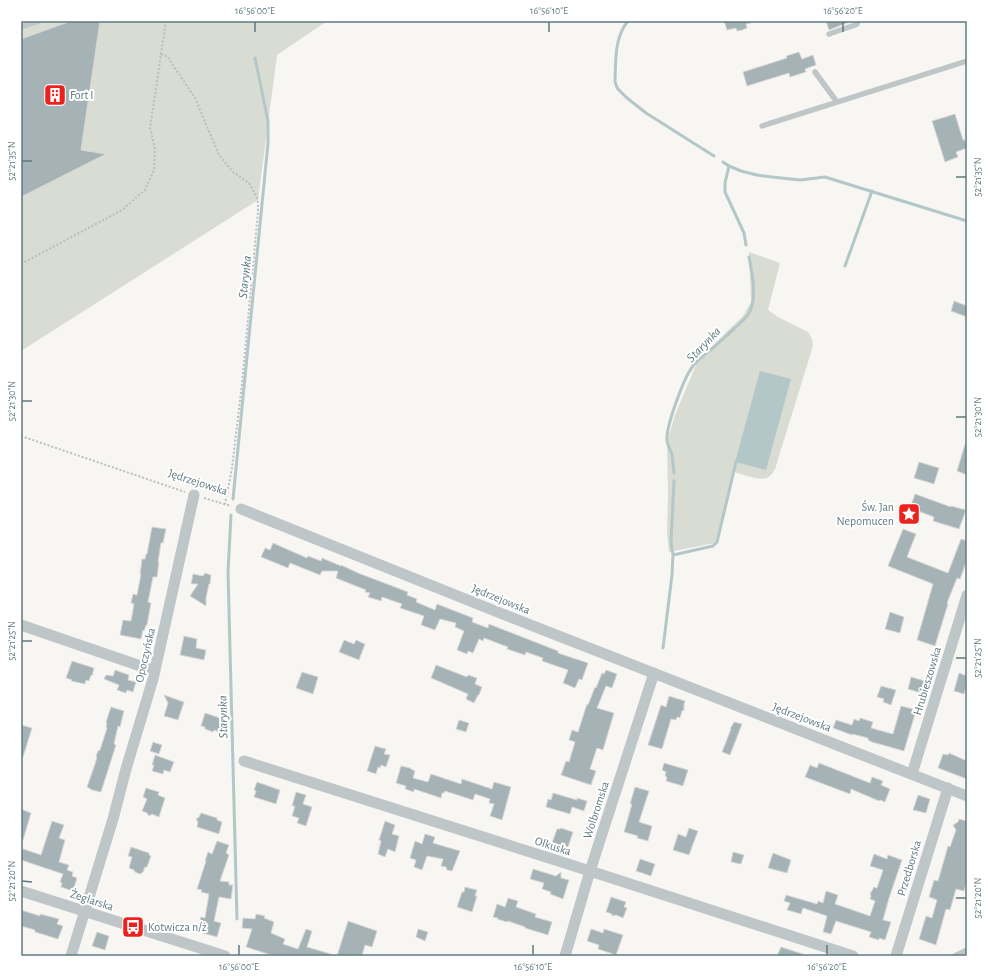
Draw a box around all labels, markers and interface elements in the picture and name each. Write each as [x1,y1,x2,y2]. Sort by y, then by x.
text: 16°56'00"E [235,6,275,16]
text: 16°56'10"E [530,6,568,16]
text: 16°56'20"E [823,6,863,16]
building icon: Fort I [42,82,68,108]
place label: Fort I [70,89,93,101]
text: 52°21'35"N [7,141,17,181]
text: 52°21'35"N [973,157,983,197]
water label: Starynka [237,255,254,299]
water label: Starynka [684,325,724,365]
text: 52°21'30"N [7,381,17,421]
text: 52°21'30"N [973,397,983,437]
street label: Jędrzejowska [167,467,230,498]
place label: Św. Jan Nepomucen [837,499,894,527]
place icon: Św. Jan Nepomucen [896,501,922,527]
street label: Jędrzejowska [470,582,532,617]
text: 52°21'25"N [7,621,17,661]
street label: Opoczyńska [133,626,158,684]
text: 52°21'25"N [973,638,983,678]
street label: Hrubieszowska [911,645,943,717]
water label: Starynka [217,695,230,739]
street label: Jędrzejowska [771,700,833,735]
street label: Wolbromska [581,779,611,840]
street label: Olkuska [533,835,573,858]
street label: Przedborska [895,838,923,897]
text: 52°21'20"N [7,861,17,901]
text: 52°21'20"N [973,878,983,918]
street label: Żeglarska [69,886,116,913]
bus stop icon: Kotwicza n/ż [120,914,146,940]
place label: Kotwicza n/ż [148,921,207,933]
text: 16°56'00"E [219,962,259,972]
text: 16°56'10"E [514,962,552,972]
text: 16°56'20"E [807,962,847,972]

